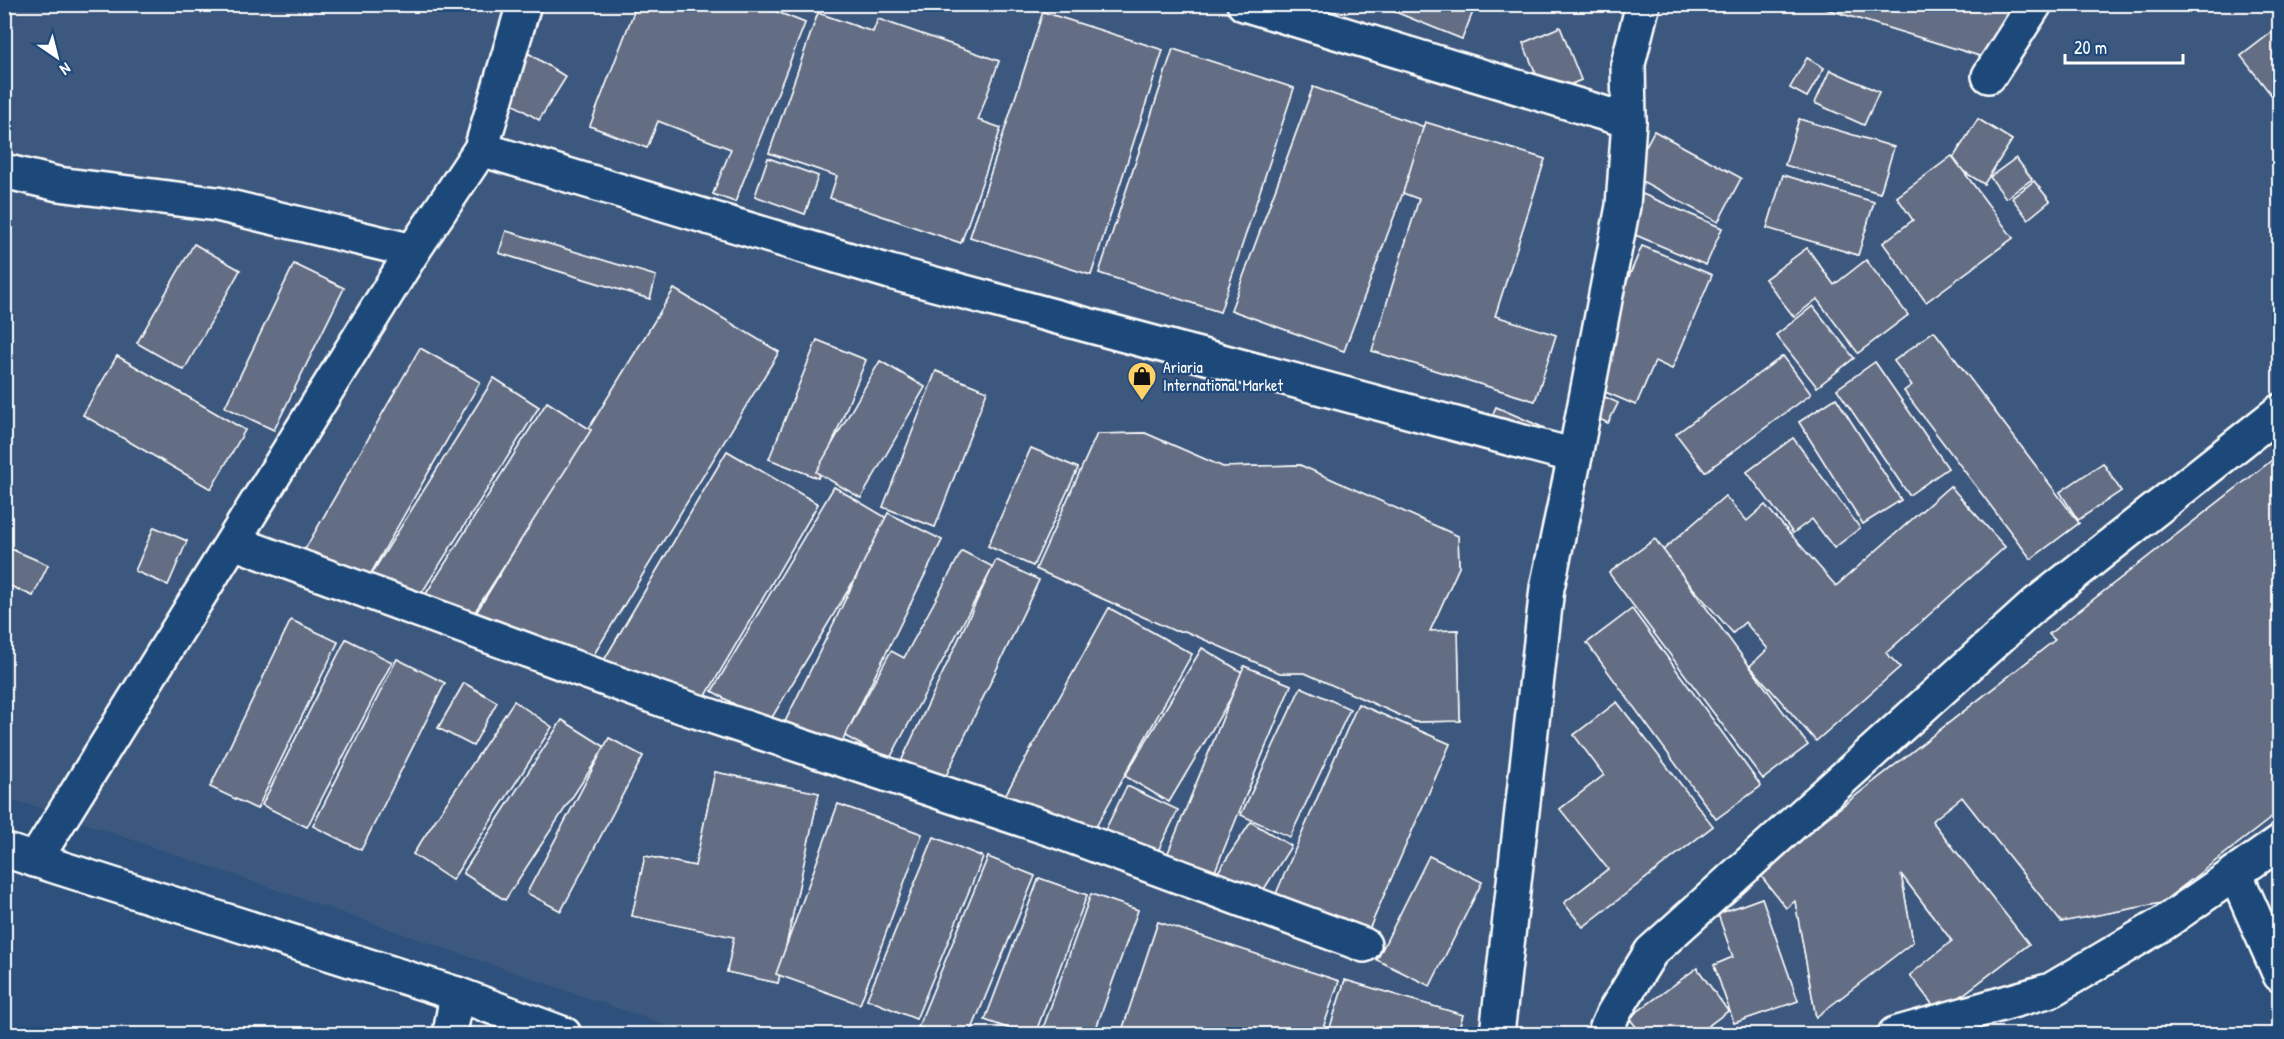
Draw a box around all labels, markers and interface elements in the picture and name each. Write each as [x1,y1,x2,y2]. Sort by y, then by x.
north arrow [27,27,87,87]
scale bar [2065,27,2184,65]
text: 20 m [2074,35,2107,60]
text: N [55,58,75,81]
place label: Ariaria International Market [1163,356,1283,396]
shop icon: Ariaria International Market [1126,360,1158,402]

